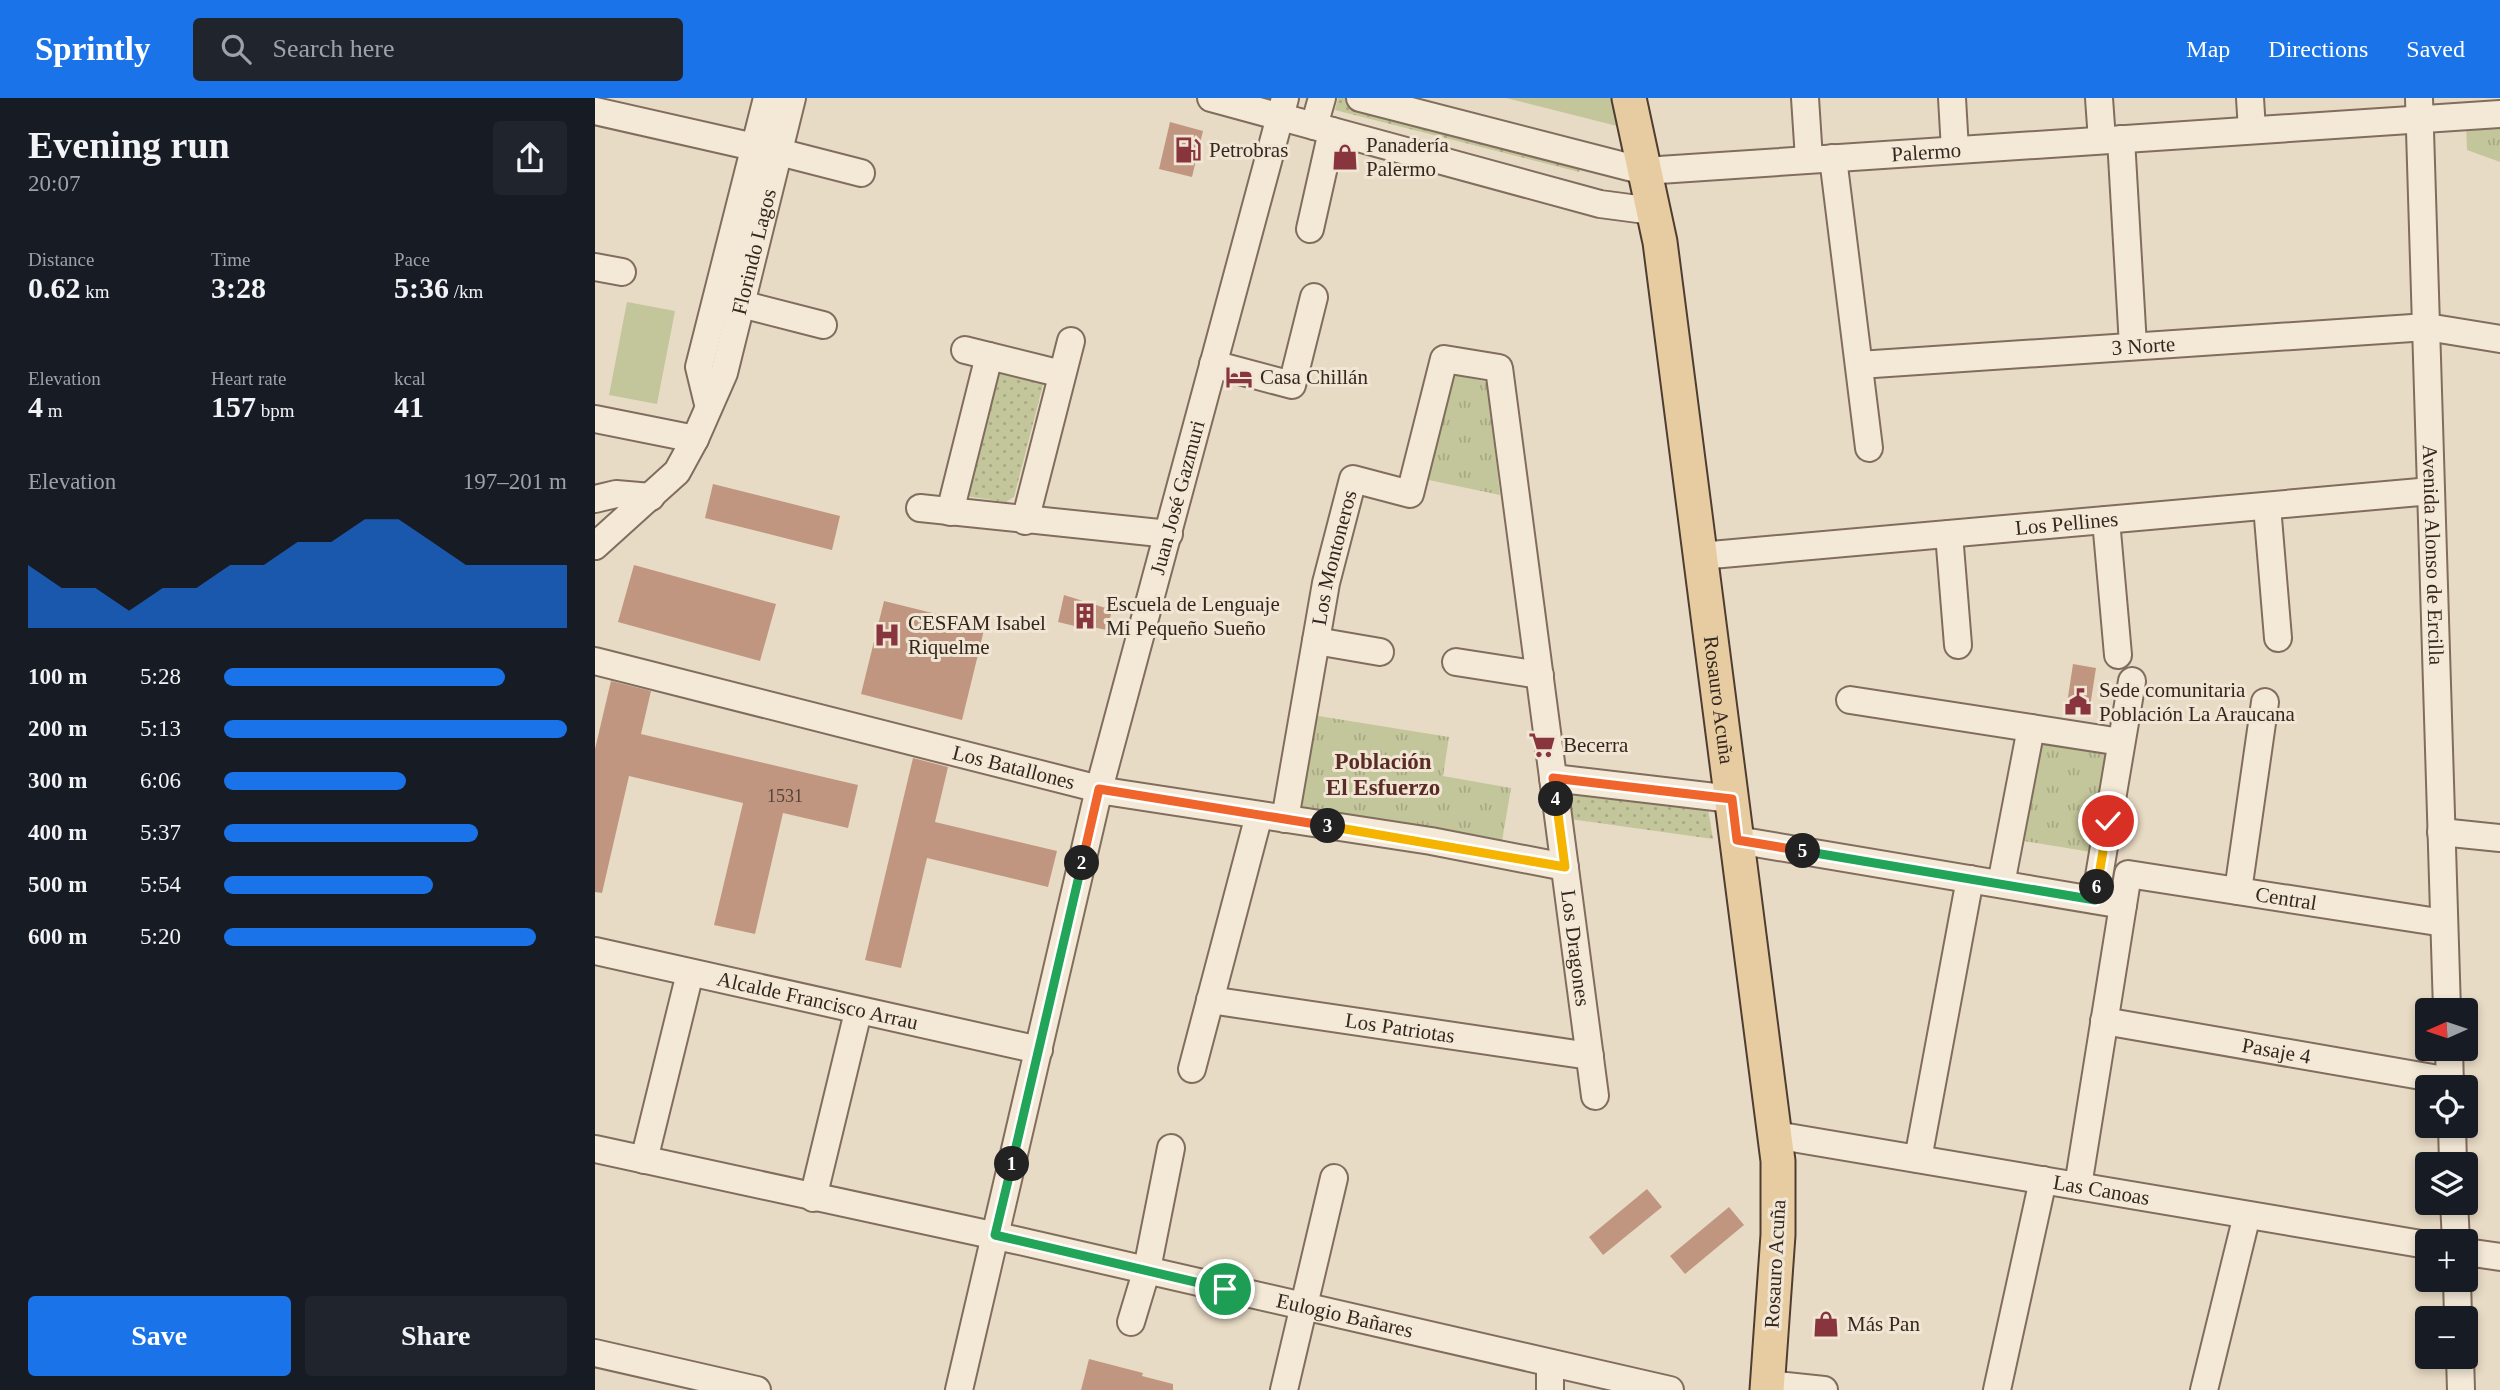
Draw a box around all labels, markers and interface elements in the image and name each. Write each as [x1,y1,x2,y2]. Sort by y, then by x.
search box [193,18,683,81]
icon: search [217,30,255,68]
text: Sprintly [35,31,151,67]
text: Search here [273,34,395,63]
text: Map [2186,36,2230,62]
text: Directions [2268,36,2368,62]
text: Saved [2406,36,2465,62]
button: share [493,121,567,195]
text: Evening run [28,124,230,166]
place label: Panadería Palermo [1366,133,1449,181]
fuel station icon: Petrobras [1173,135,1203,165]
place label: Petrobras [1209,138,1288,162]
street label: Palermo [1890,138,1962,167]
shop icon: Panadería Palermo [1330,142,1360,172]
text: 20:07 [28,171,80,196]
street label: Florindo Lagos [727,186,781,317]
text: Distance [28,249,94,270]
text: Time [211,249,250,270]
text: Pace [394,249,430,270]
text: 0.62 [28,271,81,304]
text: 3:28 [211,271,266,304]
text: 5:36 [394,271,449,304]
text: km [81,281,110,302]
text: /km [449,281,483,302]
street label: 3 Norte [2111,332,2176,360]
hotel icon: Casa Chillán [1224,362,1254,392]
place label: Casa Chillán [1260,365,1368,389]
text: Elevation [28,368,101,389]
text: Heart rate [211,368,286,389]
text: kcal [394,368,426,389]
text: 4 [28,390,43,423]
text: 157 [211,390,256,423]
text: 41 [394,390,424,423]
text: m [43,400,63,421]
text: bpm [256,400,295,421]
street label: Juan José Gazmuri [1145,418,1210,577]
street label: Avenida Alonso de Ercilla [2418,444,2448,666]
text: Elevation [28,469,116,494]
text: 197–201 m [463,469,567,494]
street label: Los Montoneros [1307,487,1362,627]
street label: Los Pellines [2014,507,2119,540]
place label: Escuela de Lenguaje Mi Pequeño Sueño [1106,592,1280,640]
building icon: Escuela de Lenguaje Mi Pequeño Sueño [1070,601,1100,631]
place label: CESFAM Isabel Riquelme [908,611,1046,659]
hospital icon: CESFAM Isabel Riquelme [872,620,902,650]
street label: Rosauro Acuña [1699,634,1739,766]
text: 100 m [28,664,87,689]
text: 5:28 [140,664,181,689]
place label: Sede comunitaria Población La Araucana [2099,678,2296,726]
public building icon: Sede comunitaria Población La Araucana [2063,687,2093,717]
text: 200 m [28,716,87,741]
text: 5:13 [140,716,181,741]
supermarket icon: Becerra [1527,730,1557,760]
place label: Becerra [1563,733,1629,757]
street label: Los Batallones [950,740,1077,794]
district label: Población El Esfuerzo [1326,749,1440,800]
text: 300 m [28,768,87,793]
text: 6:06 [140,768,181,793]
pin: 4 [1539,782,1573,816]
house number: 1531 [767,786,803,806]
text: 4 [1551,788,1560,809]
pin [2078,791,2138,851]
icon: check [2089,802,2127,840]
pin: 3 [1311,808,1345,844]
text: 3 [1323,815,1332,836]
text: 400 m [28,820,87,845]
text: 5:37 [140,820,181,845]
pin: 5 [1785,834,1821,868]
text: 5 [1798,840,1807,861]
pin: 2 [1065,846,1099,880]
text: 2 [1077,852,1086,873]
pin: 6 [2079,870,2115,904]
text: 500 m [28,872,87,897]
text: 5:54 [140,872,181,897]
text: 6 [2092,876,2101,897]
street label: Central [2254,882,2319,915]
street label: Los Dragones [1556,888,1595,1008]
text: 600 m [28,924,87,949]
text: 5:20 [140,924,181,949]
street label: Alcalde Francisco Arrau [715,967,921,1035]
north arrow [2415,998,2478,1060]
map controls [2415,998,2478,1369]
street label: Los Patriotas [1344,1008,1456,1048]
street label: Pasaje 4 [2240,1033,2313,1069]
button: locate [2415,1075,2478,1138]
pin: 1 [995,1146,1029,1182]
button: layers [2415,1152,2478,1215]
text: 1 [1007,1153,1016,1174]
street label: Las Canoas [2051,1170,2151,1210]
street label: Rosauro Acuña [1760,1198,1790,1329]
button: + [2415,1229,2478,1292]
pin [1195,1259,1255,1319]
icon: arrive [1206,1270,1244,1308]
street label: Eulogio Bañares [1274,1288,1415,1343]
button: Save [28,1296,291,1376]
button: Share [305,1296,567,1376]
button: − [2415,1306,2478,1369]
shop icon: Más Pan [1811,1309,1841,1339]
place label: Más Pan [1847,1312,1920,1336]

